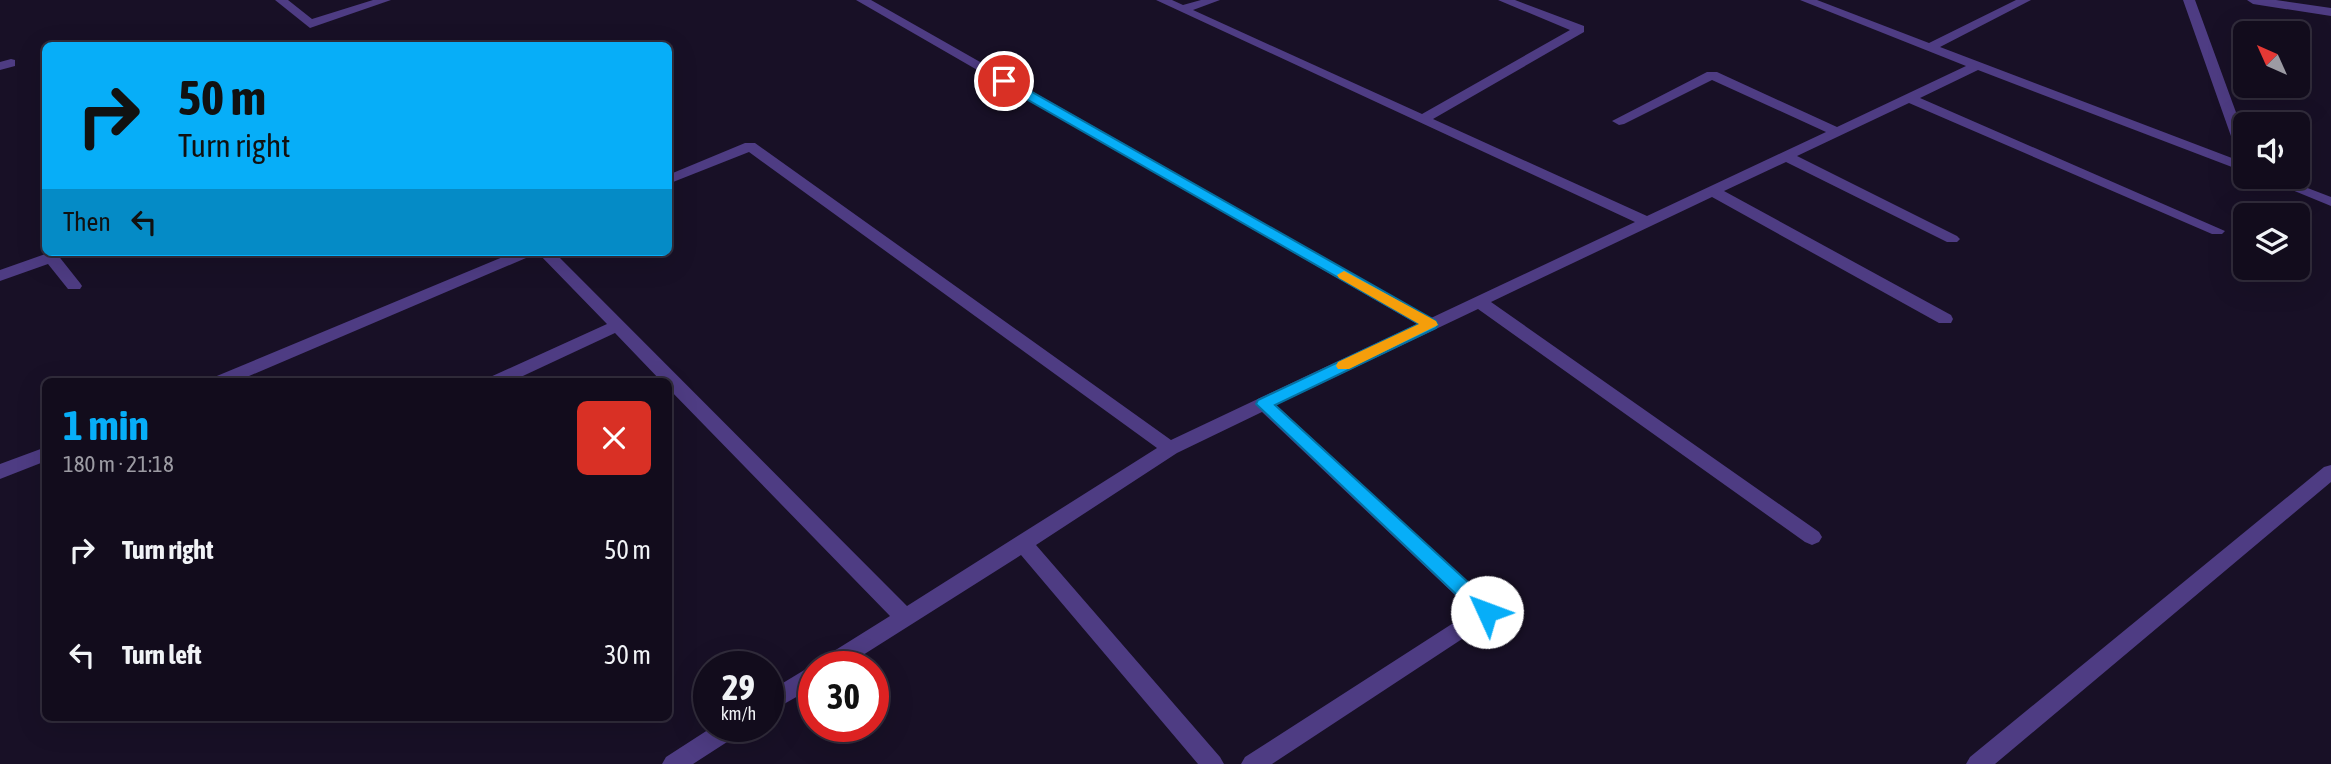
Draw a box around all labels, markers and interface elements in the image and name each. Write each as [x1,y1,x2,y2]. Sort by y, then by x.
north arrow [2233,21,2310,98]
map controls [2233,21,2310,280]
pin [974,51,1034,111]
icon: arrive [985,62,1023,100]
text: 50 m [178,69,266,125]
icon: right [63,70,154,161]
button: sound [2233,112,2310,189]
text: Turn right [178,127,291,164]
icon: left [125,203,163,241]
button: layers [2233,203,2310,280]
text: Then [63,207,111,237]
text: 1 min [63,401,149,449]
button: close [577,401,651,475]
text: 180 m · 21:18 [63,451,174,477]
icon: right [63,531,101,569]
text: Turn right [122,535,213,565]
text: 50 m [604,535,651,565]
position arrow [1450,575,1524,649]
icon: left [63,636,101,674]
text: Turn left [122,640,202,670]
text: 30 m [604,640,651,670]
speed limit sign: 30 [798,651,889,742]
text: 29 [722,667,755,707]
text: km/h [721,703,756,724]

